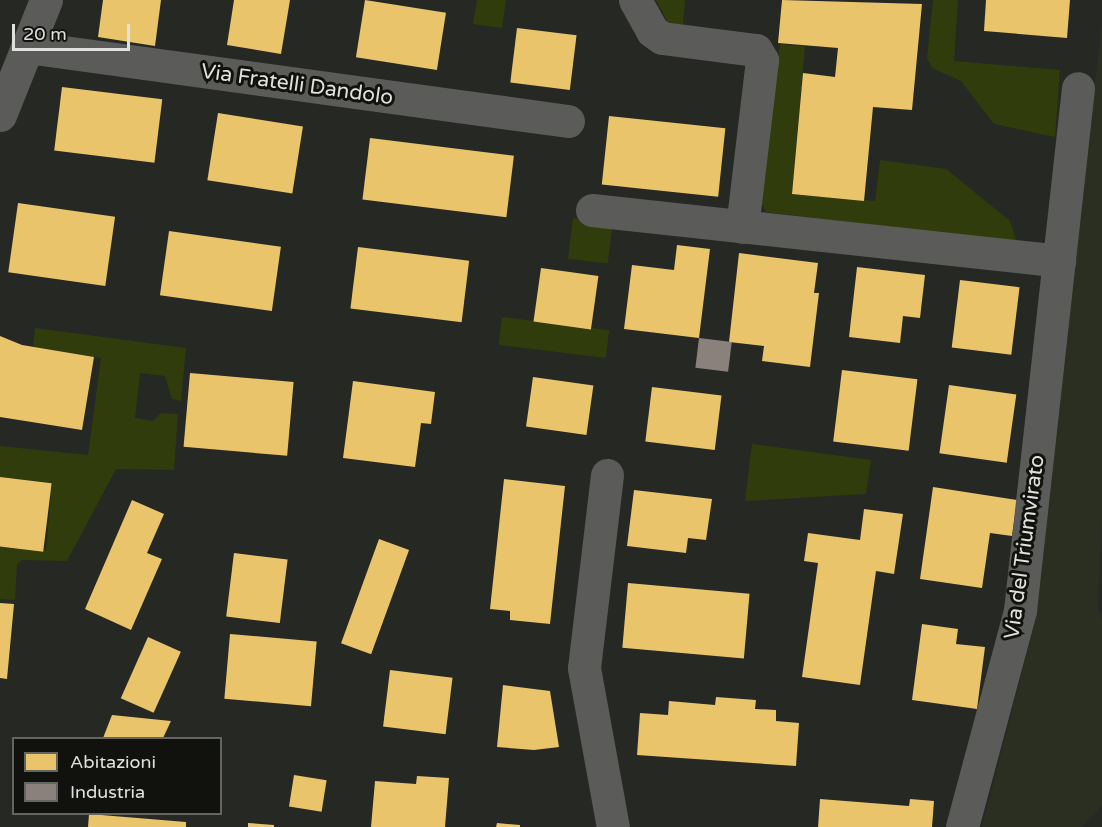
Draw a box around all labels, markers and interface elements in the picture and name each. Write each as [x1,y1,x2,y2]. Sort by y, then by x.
scale bar [15,12,134,50]
text: 20 m [23,23,67,45]
street label: Via Fratelli Dandolo [199,59,395,111]
street label: Via del Triumvirato [1000,453,1050,641]
legend [12,737,222,815]
text: Abitazioni [70,751,156,773]
text: Industria [70,781,145,803]

